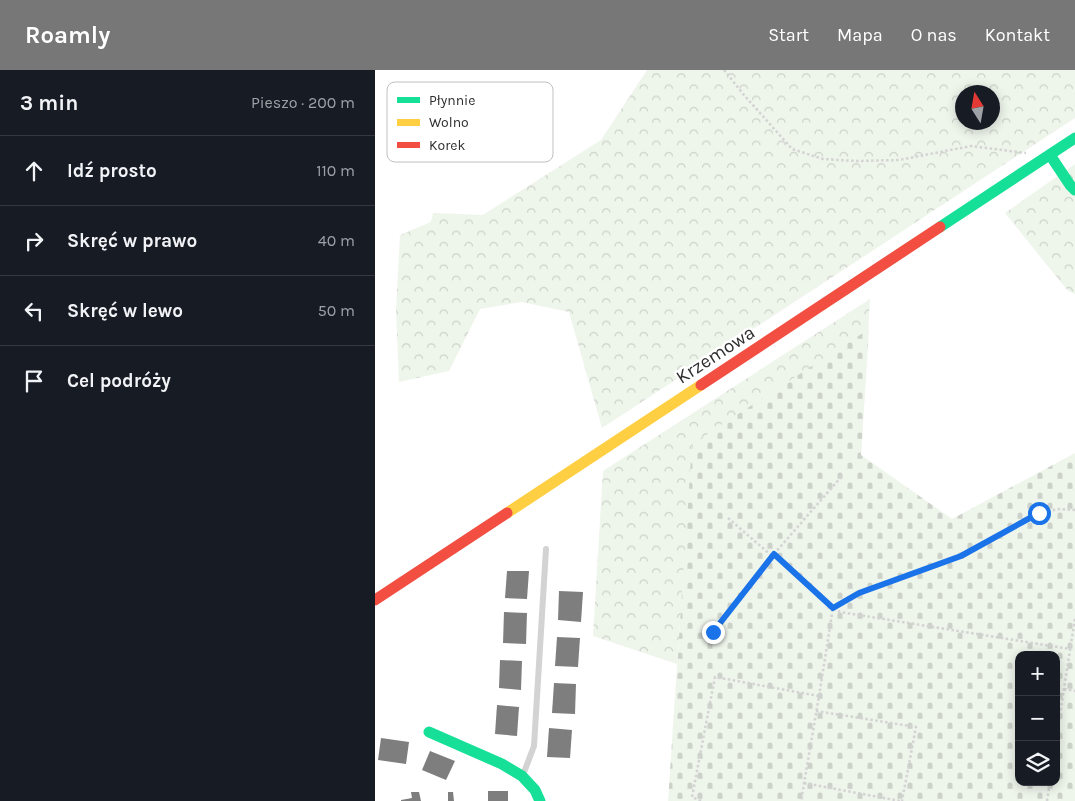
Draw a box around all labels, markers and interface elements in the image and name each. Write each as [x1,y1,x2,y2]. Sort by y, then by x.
text: Roamly [25,21,110,49]
text: Start [768,24,809,46]
text: Mapa [837,24,883,46]
text: O nas [911,24,957,46]
text: Kontakt [985,24,1050,46]
legend [387,82,553,162]
north arrow [955,85,1000,130]
text: 3 min [20,91,78,115]
text: Płynnie [429,92,475,109]
text: Pieszo · 200 m [251,93,355,112]
text: Wolno [429,114,469,131]
text: Korek [429,137,465,154]
icon: ahead [20,157,48,185]
text: Idź prosto [67,160,157,182]
text: 110 m [316,161,355,180]
icon: right [20,227,48,255]
text: Skręć w prawo [67,230,197,252]
text: 40 m [318,231,355,250]
icon: left [20,297,48,325]
text: Skręć w lewo [67,300,183,322]
text: 50 m [318,301,355,320]
street label: Krzemowa [672,321,759,388]
icon: arrive [20,367,48,395]
text: Cel podróży [67,370,171,392]
route start [1028,502,1051,525]
route end [702,621,725,644]
map controls [1015,651,1060,786]
button: + [1015,651,1060,696]
button: − [1015,696,1060,741]
button: layers [1015,741,1060,786]

